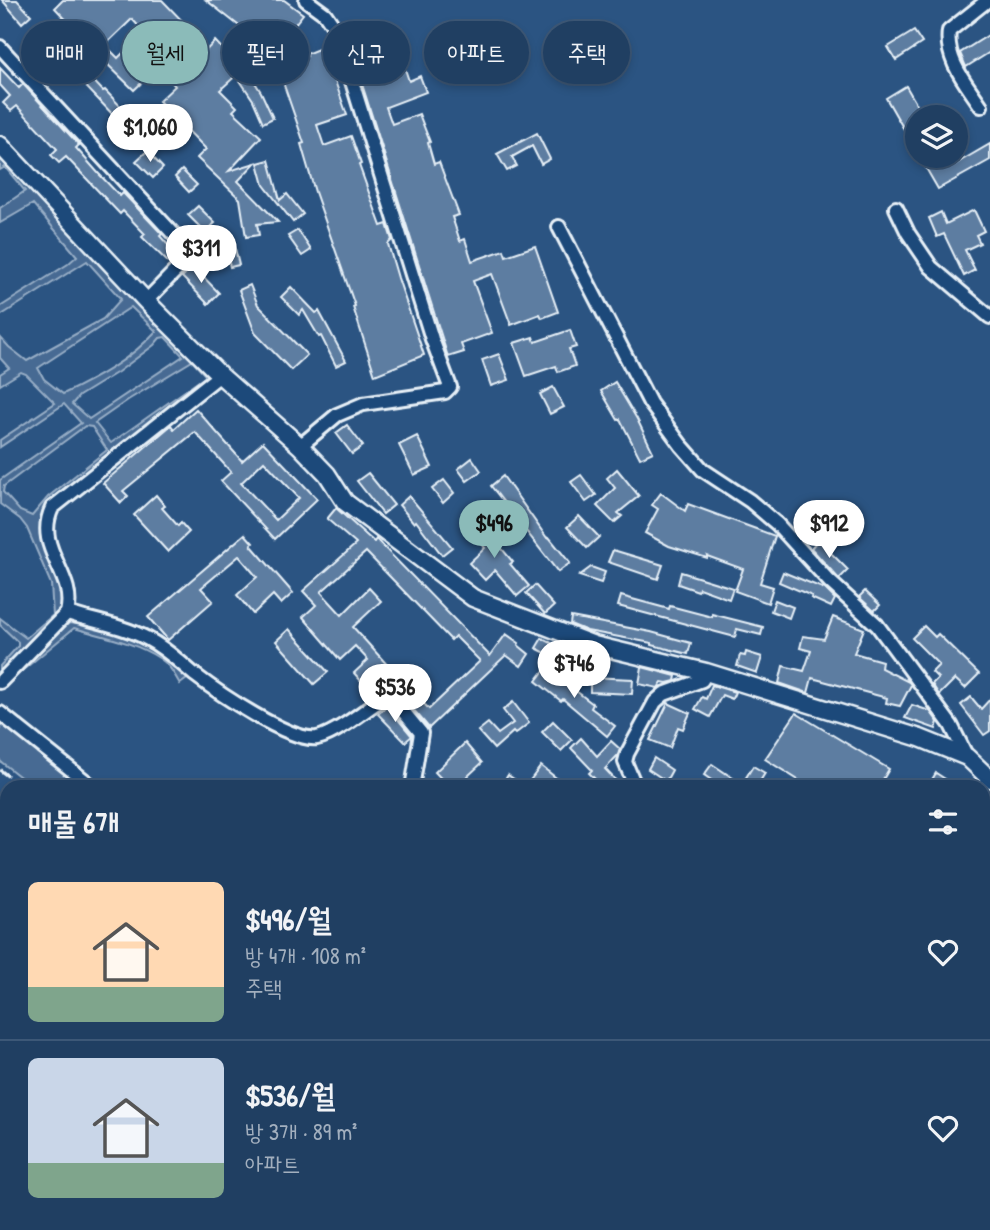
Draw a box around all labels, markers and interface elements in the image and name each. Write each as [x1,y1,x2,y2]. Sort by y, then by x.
chip: 매매 [21,21,108,84]
chip: 월세 [122,21,208,84]
chip: 필터 [222,21,309,84]
chip: 신규 [323,21,410,84]
chip: 아파트 [424,21,529,84]
chip: 주택 [543,21,630,84]
pin: $1,060 [93,104,207,164]
map controls [905,105,968,168]
button: layers [905,105,968,168]
text: $1,060 [123,111,177,142]
pin: $311 [160,226,242,285]
text: $311 [182,232,220,263]
pin: $496 [453,500,535,560]
pin: $912 [788,500,870,560]
text: $496 [475,507,513,538]
text: $912 [809,507,849,538]
pin: $746 [533,640,615,700]
text: $746 [554,647,594,678]
pin: $536 [354,664,436,724]
text: $536 [375,671,415,702]
text: 매물 6개 [28,802,119,842]
icon: filters [924,803,962,841]
text: $496/월 [245,899,331,939]
icon: home [84,910,168,994]
icon: heart [924,933,962,971]
text: 방 4개 · 108 m² [245,940,366,971]
text: 주택 [245,972,282,1003]
text: $536/월 [245,1075,335,1115]
icon: home [84,1086,168,1170]
icon: heart [924,1109,962,1147]
text: 방 3개 · 89 m² [245,1116,357,1147]
text: 아파트 [245,1148,301,1179]

